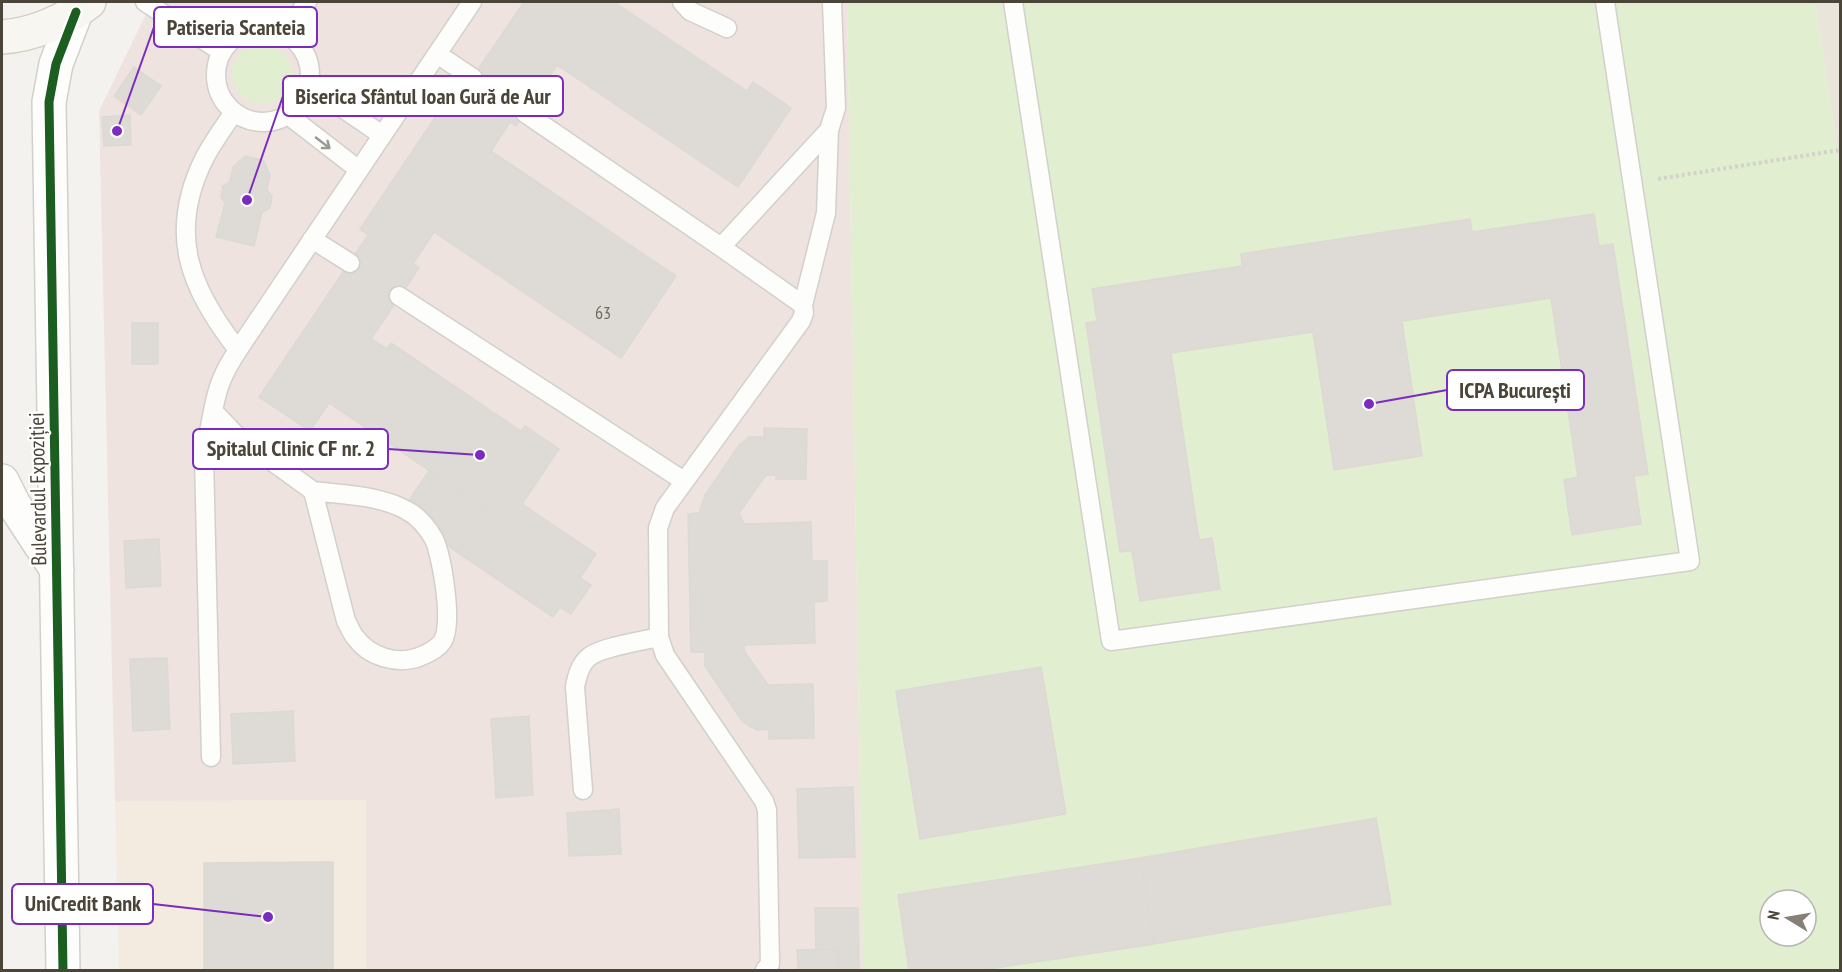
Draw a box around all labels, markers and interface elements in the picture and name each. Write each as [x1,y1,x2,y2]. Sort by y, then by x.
callout: Patiseria Scanteia [154,7,317,47]
text: Patiseria Scanteia [167,13,305,41]
callout: Biserica Sfântul Ioan Gură de Aur [283,76,563,116]
text: Biserica Sfântul Ioan Gură de Aur [295,82,551,110]
one-way arrow [315,136,331,149]
house number: 63 [595,301,611,324]
callout: ICPA București [1447,370,1584,410]
text: ICPA București [1459,376,1571,404]
street label: Bulevardul Expoziției [23,412,52,566]
callout: Spitalul Clinic CF nr. 2 [193,429,388,469]
text: Spitalul Clinic CF nr. 2 [207,434,375,462]
callout: UniCredit Bank [12,884,153,924]
north arrow [1758,888,1818,948]
text: UniCredit Bank [25,889,142,917]
text: N [1763,909,1784,921]

